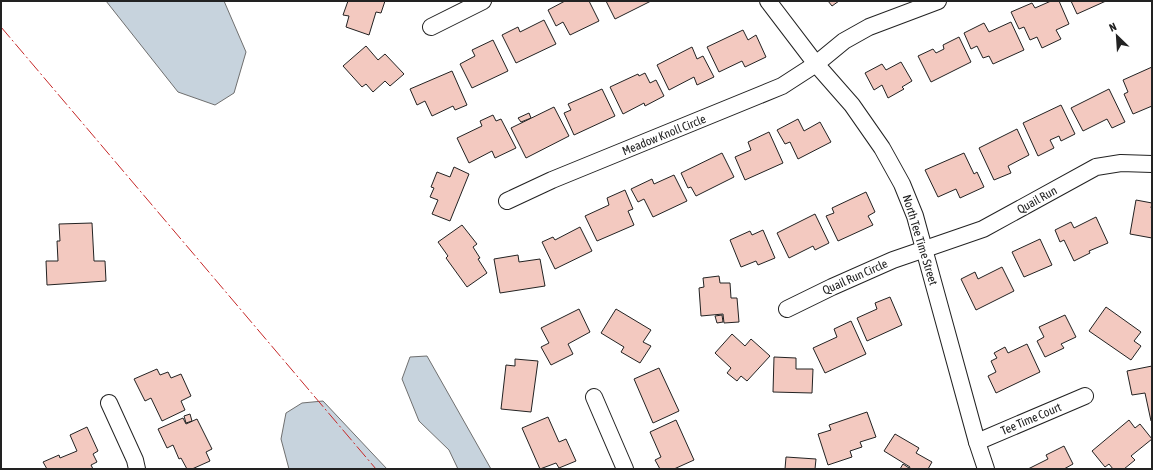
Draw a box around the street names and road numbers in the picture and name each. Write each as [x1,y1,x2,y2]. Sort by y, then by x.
street label: Meadow Knoll Circle [620,112,708,158]
street label: Quail Run [1015,183,1059,217]
street label: North Tee Time Street [900,193,941,287]
street label: Quail Run Circle [820,256,890,298]
street label: Tee Time Court [999,400,1064,438]

